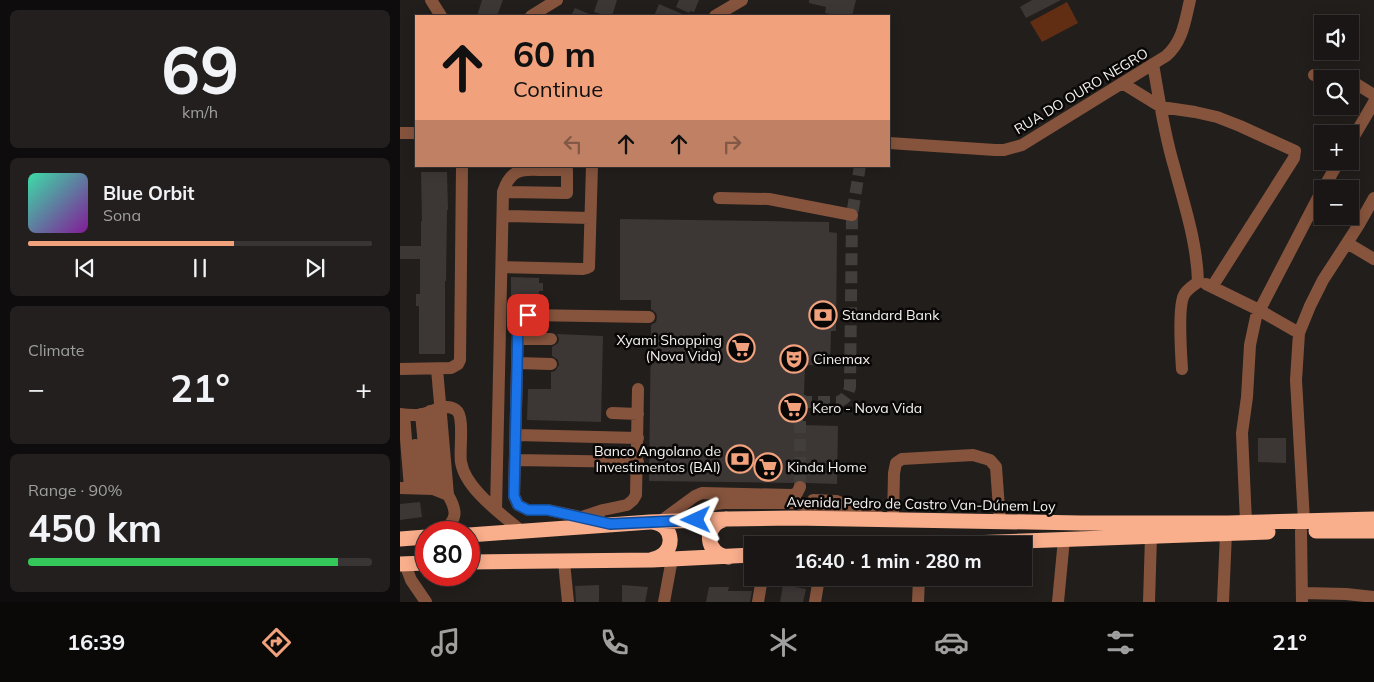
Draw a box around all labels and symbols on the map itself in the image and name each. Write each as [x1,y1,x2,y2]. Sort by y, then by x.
street label: RUA DO OURO NEGRO [1011,44,1151,138]
pin [507,294,549,336]
bank icon: Standard Bank [808,300,838,330]
place label: Standard Bank [842,306,940,324]
place label: Xyami Shopping (Nova Vida) [617,331,722,365]
supermarket icon: Xyami Shopping (Nova Vida) [726,333,756,363]
theatre icon: Cinemax [779,344,809,374]
place label: Cinemax [813,350,870,368]
supermarket icon: Kero - Nova Vida [778,393,808,423]
place label: Kero - Nova Vida [812,399,922,417]
place label: Banco Angolano de Investimentos (BAI) [594,442,721,476]
bank icon: Banco Angolano de Investimentos (BAI) [725,444,755,474]
supermarket icon: Kinda Home [753,452,783,482]
place label: Kinda Home [787,458,867,476]
position arrow [669,493,721,545]
street label: Avenida Pedro de Castro Van-Dúnem Loy [786,493,1056,515]
speed limit sign: 80 [415,521,480,586]

